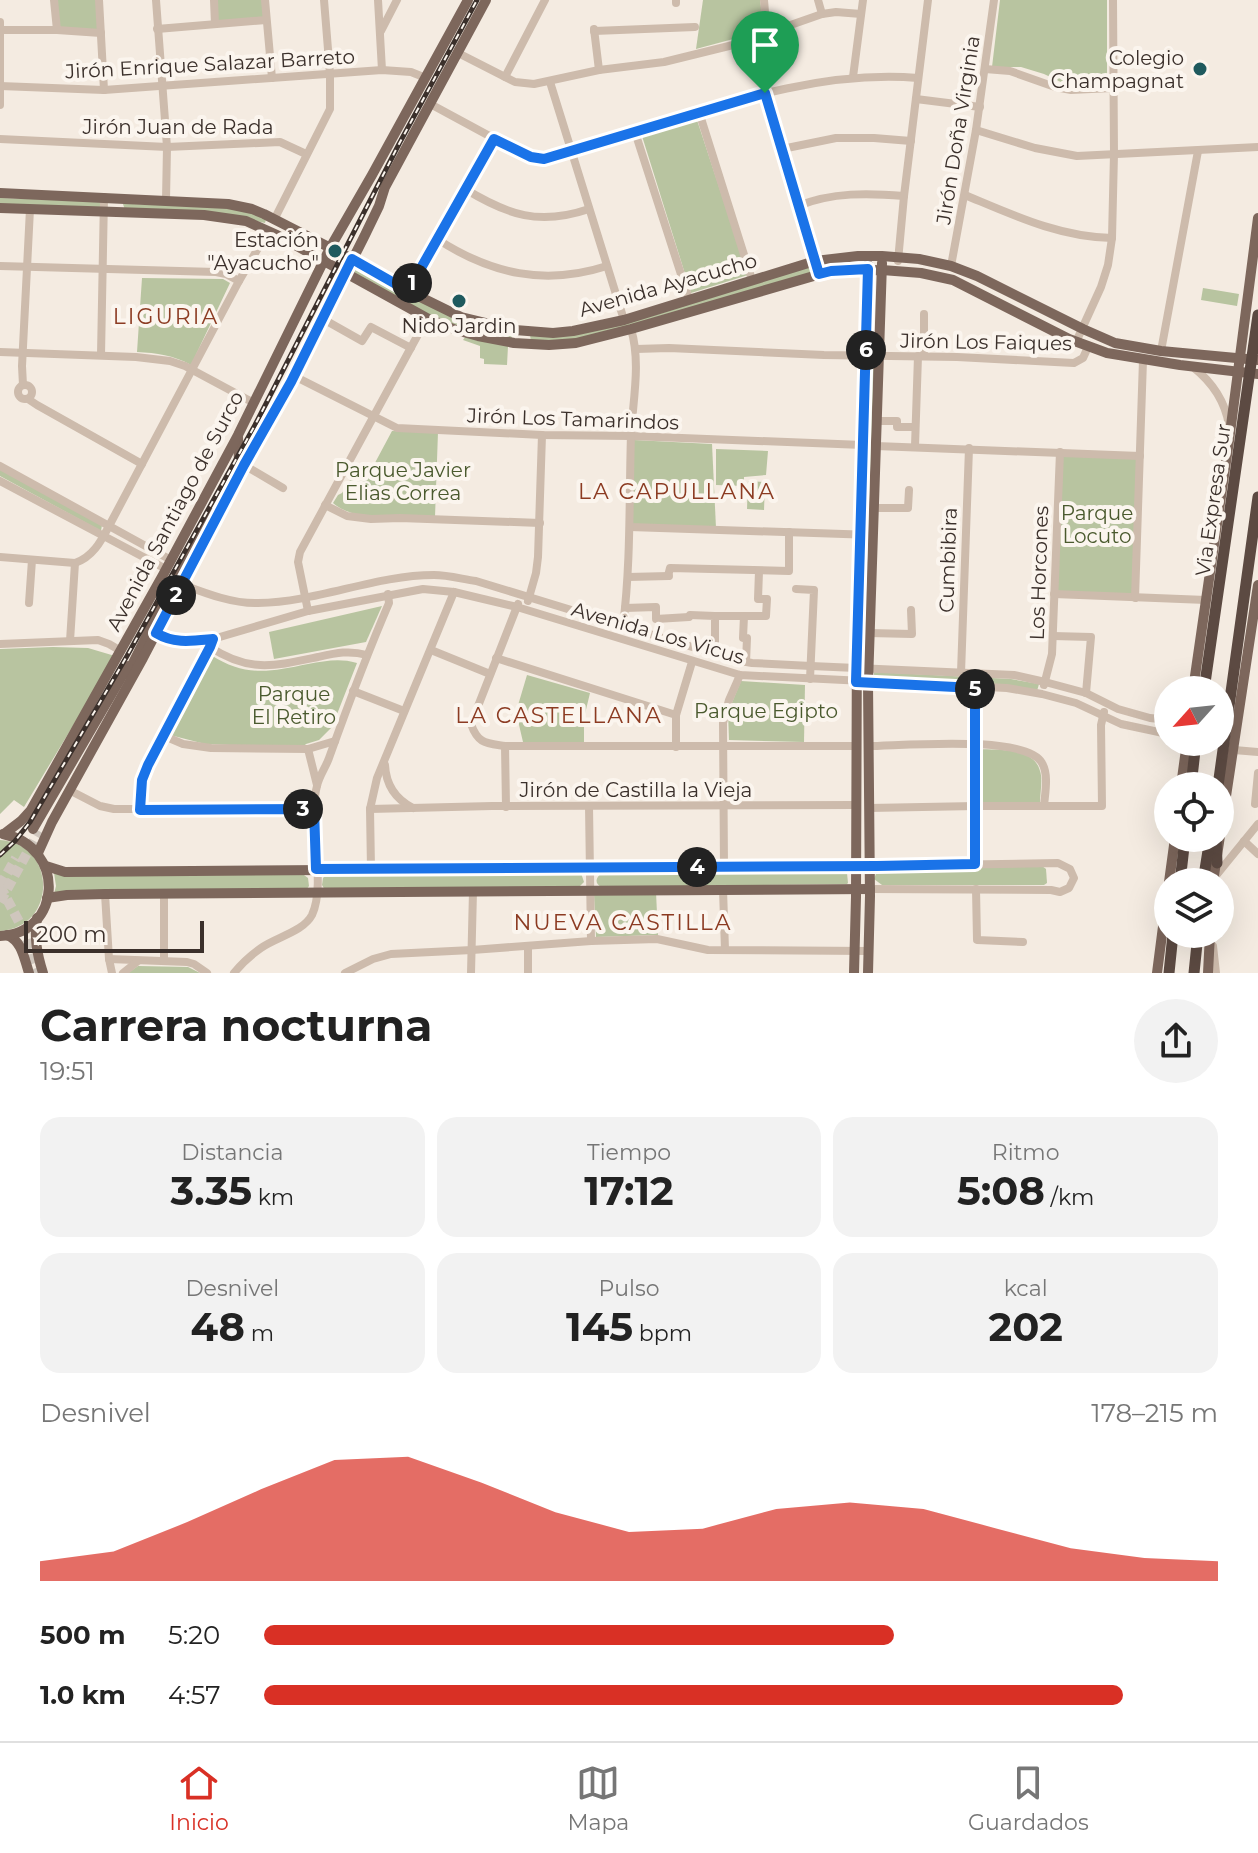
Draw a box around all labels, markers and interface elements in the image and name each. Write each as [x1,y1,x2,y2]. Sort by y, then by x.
pin [731,11,799,93]
icon: arrive [743,23,787,67]
street label: Jirón Doña Virginia [931,34,985,227]
street label: Jirón Enrique Salazar Barreto [63,44,356,84]
place label: Colegio Champagnat [1051,46,1184,93]
marker: Colegio Champagnat [1191,60,1209,78]
street label: Jirón Juan de Rada [82,115,273,139]
place label: Estación "Ayacucho" [207,228,319,275]
marker: Estación "Ayacucho" [326,242,344,260]
street label: Avenida Ayacucho [576,248,760,322]
pin: 1 [392,263,432,303]
text: 1 [408,269,416,296]
marker: Nido Jardin [450,292,468,310]
district label: LIGURIA [113,303,219,330]
place label: Nido Jardin [401,314,517,338]
street label: Jirón Los Faiques [899,328,1072,356]
pin: 6 [846,330,886,370]
text: 6 [859,336,873,363]
street label: Avenida Santiago de Surco [101,387,249,635]
street label: Jirón Los Tamarindos [466,403,680,435]
street label: Via Expresa Sur [1190,422,1236,578]
park label: Parque Javier Elias Correa [335,458,471,505]
district label: LA CAPULLANA [578,478,776,505]
park label: Parque Locuto [1061,501,1133,548]
street label: Los Horcones [1025,505,1053,641]
street label: Cumbibira [934,507,962,613]
pin: 2 [156,575,196,615]
text: 2 [170,581,182,608]
street label: Avenida Los Vicus [569,597,747,669]
pin: 5 [955,669,995,709]
text: 5 [968,675,982,702]
north arrow [1154,676,1234,756]
map controls [1154,676,1234,948]
park label: Parque El Retiro [252,682,336,729]
park label: Parque Egipto [694,699,838,723]
district label: LA CASTELLANA [455,702,663,729]
button: locate [1154,772,1234,852]
street label: Jirón de Castilla la Vieja [519,778,752,802]
pin: 3 [283,789,323,829]
text: 3 [296,795,310,822]
pin: 4 [677,847,717,887]
text: 4 [689,853,705,880]
button: layers [1154,868,1234,948]
district label: NUEVA CASTILLA [513,909,733,936]
scale bar [24,917,204,953]
text: 200 m [36,921,107,948]
text: Carrera nocturna [40,998,432,1052]
button: share [1134,999,1218,1083]
text: 19:51 [40,1055,95,1087]
text: Distancia [181,1139,283,1166]
text: Tiempo [587,1139,671,1166]
text: Ritmo [992,1139,1060,1166]
text: 3.35 [170,1166,252,1215]
text: 17:12 [584,1166,674,1215]
text: 5:08 [957,1166,1045,1215]
text: km [252,1184,294,1211]
text: /km [1045,1184,1094,1211]
text: Desnivel [185,1275,279,1302]
text: Pulso [598,1275,660,1302]
text: kcal [1004,1275,1048,1302]
text: 48 [191,1302,245,1351]
text: 145 [566,1302,633,1351]
text: 202 [989,1302,1063,1351]
text: m [245,1320,274,1347]
text: bpm [633,1320,692,1347]
text: Desnivel [40,1397,151,1429]
text: 178–215 m [1091,1397,1218,1429]
text: 500 m [40,1619,125,1651]
text: 5:20 [168,1619,220,1651]
text: 1.0 km [40,1679,126,1711]
text: 4:57 [168,1679,221,1711]
tab: Inicio [169,1761,229,1836]
tab: Mapa [567,1761,629,1836]
tab: Guardados [968,1761,1089,1836]

